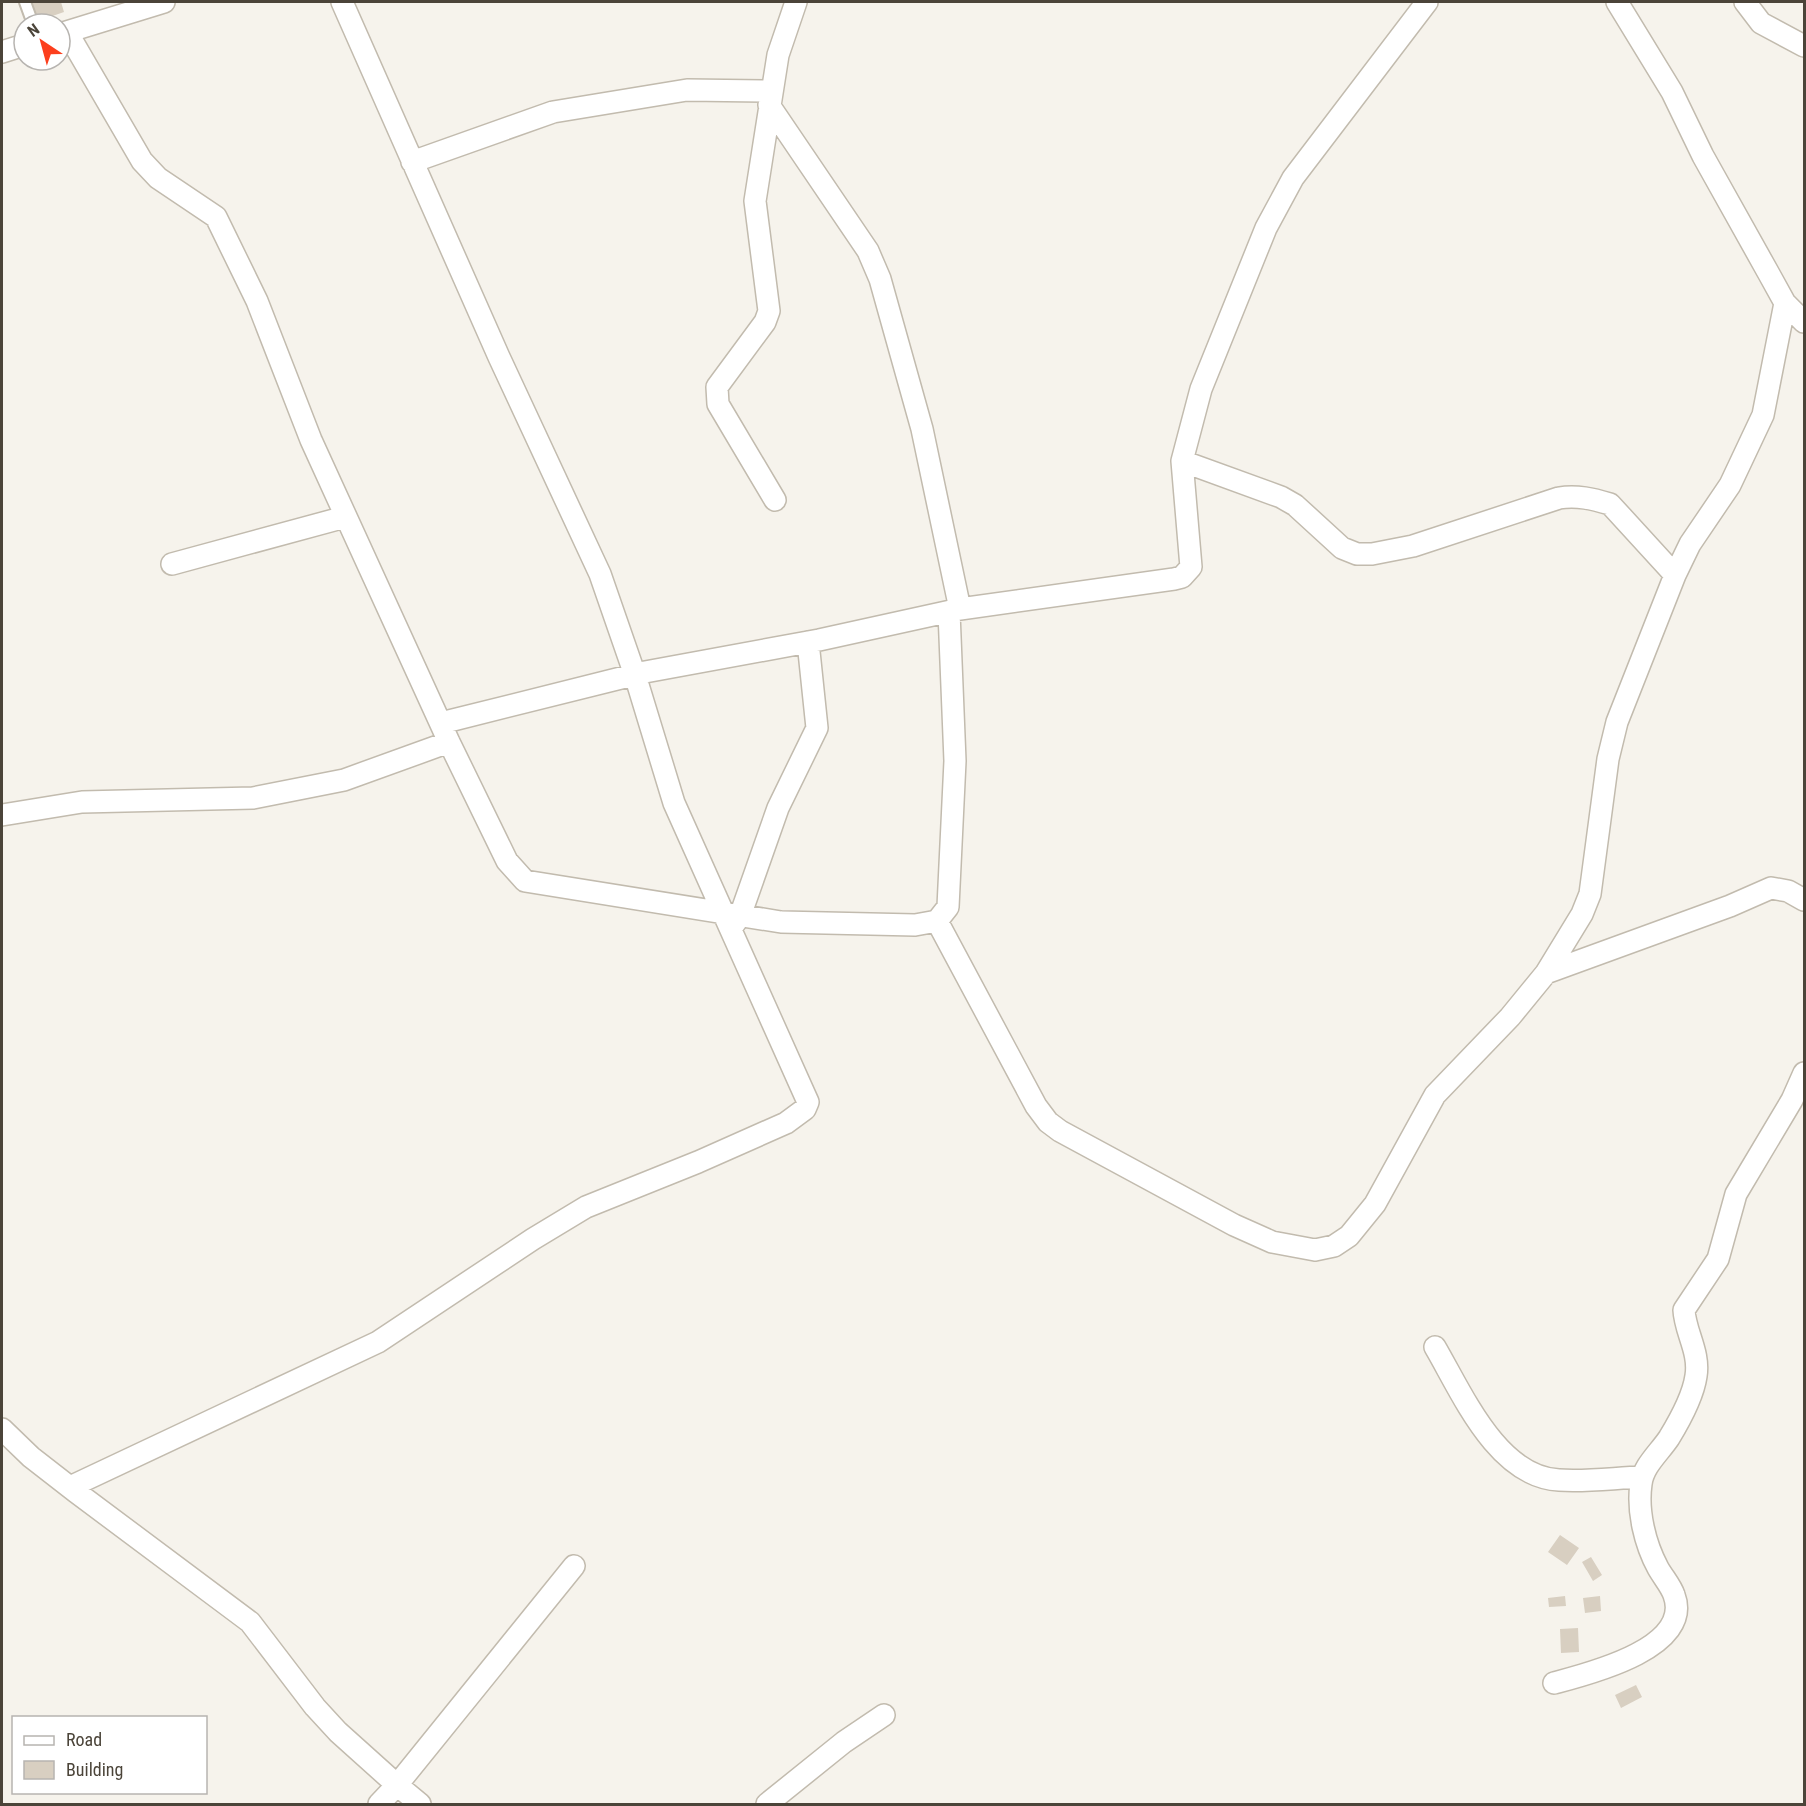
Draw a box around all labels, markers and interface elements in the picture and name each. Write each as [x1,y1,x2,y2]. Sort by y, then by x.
north arrow [12,12,72,72]
text: N [24,20,43,41]
legend [12,1716,207,1794]
text: Road [66,1729,102,1750]
text: Building [66,1759,123,1780]

